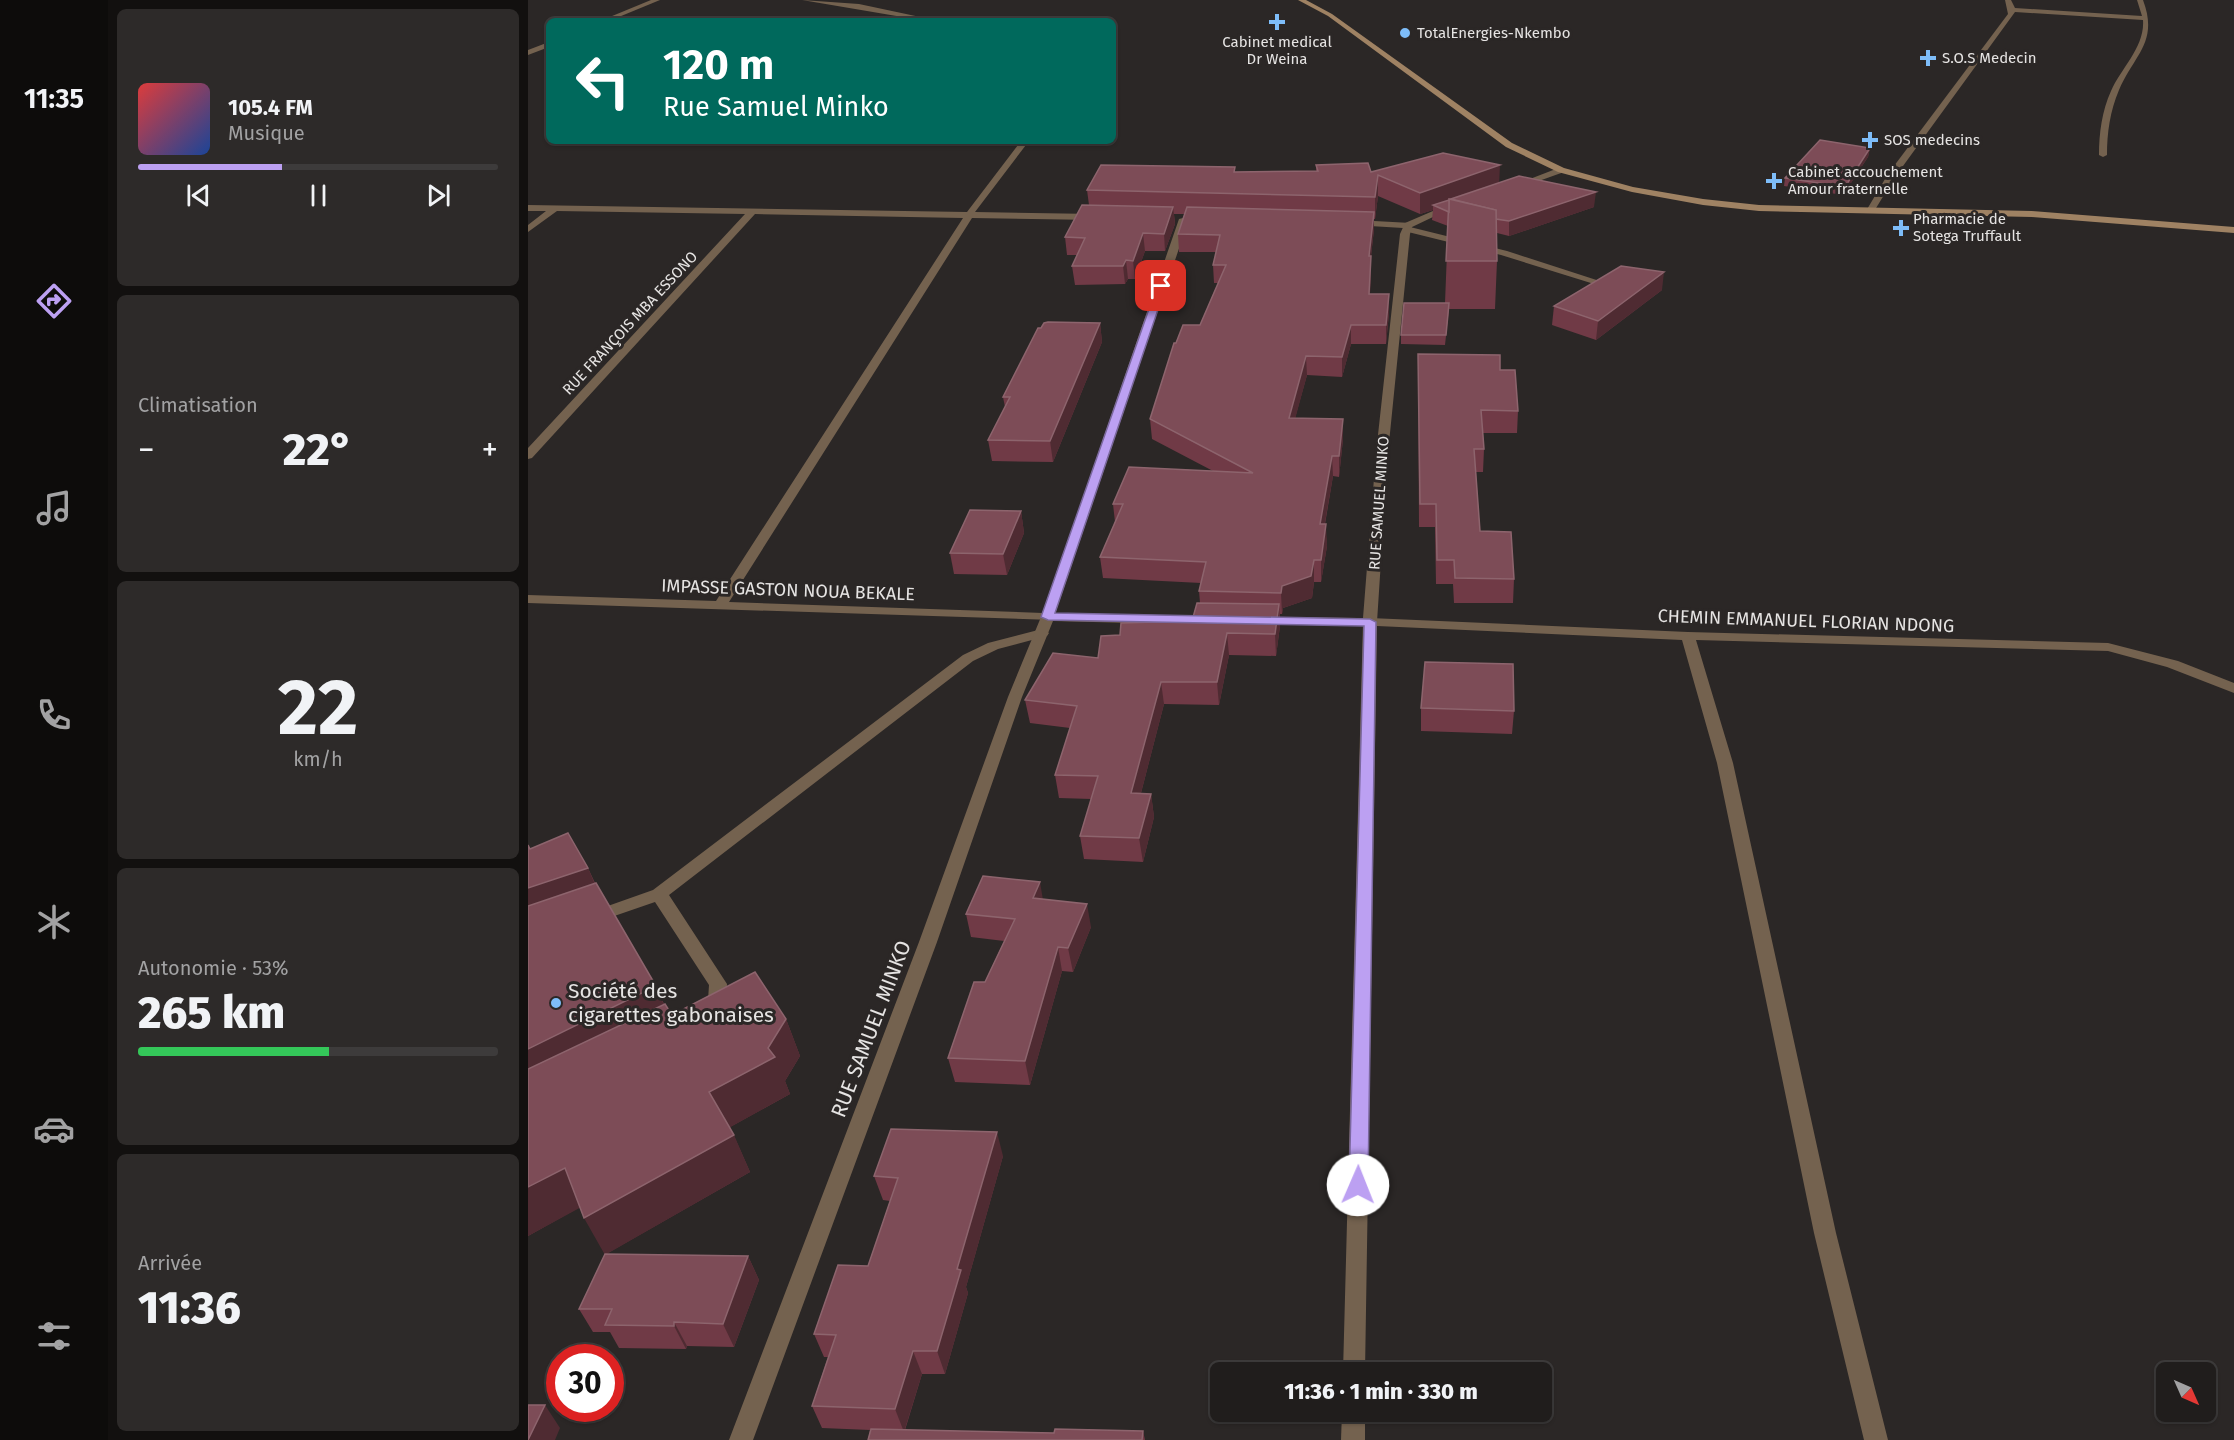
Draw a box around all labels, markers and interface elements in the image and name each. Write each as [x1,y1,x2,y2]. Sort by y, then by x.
marker: Cabinet medical Dr Weina [1268,13,1286,31]
place label: TotalEnergies-Nkembo [1417,24,1570,42]
marker: TotalEnergies-Nkembo [1398,26,1412,40]
place label: Cabinet medical Dr Weina [1222,33,1332,68]
text: 120 m [663,40,774,90]
icon: left [564,42,642,120]
marker: S.O.S Medecin [1919,49,1937,67]
place label: S.O.S Medecin [1942,49,2037,67]
text: 11:35 [24,83,84,115]
text: Rue Samuel Minko [663,91,889,123]
text: 105.4 FM [228,94,313,121]
text: Musique [228,121,305,145]
marker: SOS medecins [1861,131,1879,149]
place label: SOS medecins [1884,131,1980,149]
place label: Cabinet accouchement Amour fraternelle [1788,163,1943,198]
marker: Cabinet accouchement Amour fraternelle [1765,172,1783,190]
icon: previous [182,179,215,212]
icon: pause [302,179,335,212]
icon: next [422,179,455,212]
place label: Pharmacie de Sotega Truffault [1913,210,2022,245]
marker: Pharmacie de Sotega Truffault [1894,221,1908,235]
street label: RUE FRANÇOIS MBA ESSONO [559,248,701,398]
pin [1135,260,1186,311]
icon: arrive [1144,269,1177,302]
icon: directions [33,280,75,322]
text: Climatisation [138,393,258,417]
text: 22° [283,423,353,477]
text: − [138,430,155,470]
text: + [482,430,498,470]
street label: RUE SAMUEL MINKO [1365,436,1393,570]
icon: music [33,487,75,529]
street label: IMPASSE GASTON NOUA BEKALE [661,575,915,605]
street label: CHEMIN EMMANUEL FLORIAN NDONG [1657,605,1955,637]
text: 22 [278,661,358,755]
icon: phone [33,694,75,736]
text: km/h [293,747,343,771]
icon: climate [33,901,75,943]
street label: RUE SAMUEL MINKO [825,937,917,1121]
text: Autonomie · 53% [138,956,289,980]
place label: Société des cigarettes gabonaises [568,978,774,1028]
text: 265 km [138,986,285,1040]
marker: Société des cigarettes gabonaises [549,996,563,1010]
icon: car [33,1108,75,1150]
position arrow [1326,1153,1390,1217]
text: Arrivée [138,1251,202,1275]
text: 11:36 [138,1281,241,1335]
icon: filters [33,1315,75,1357]
speed limit sign: 30 [546,1344,624,1422]
north arrow [2156,1362,2216,1422]
map controls [2156,1362,2216,1422]
text: 11:36 · 1 min · 330 m [1284,1378,1478,1405]

